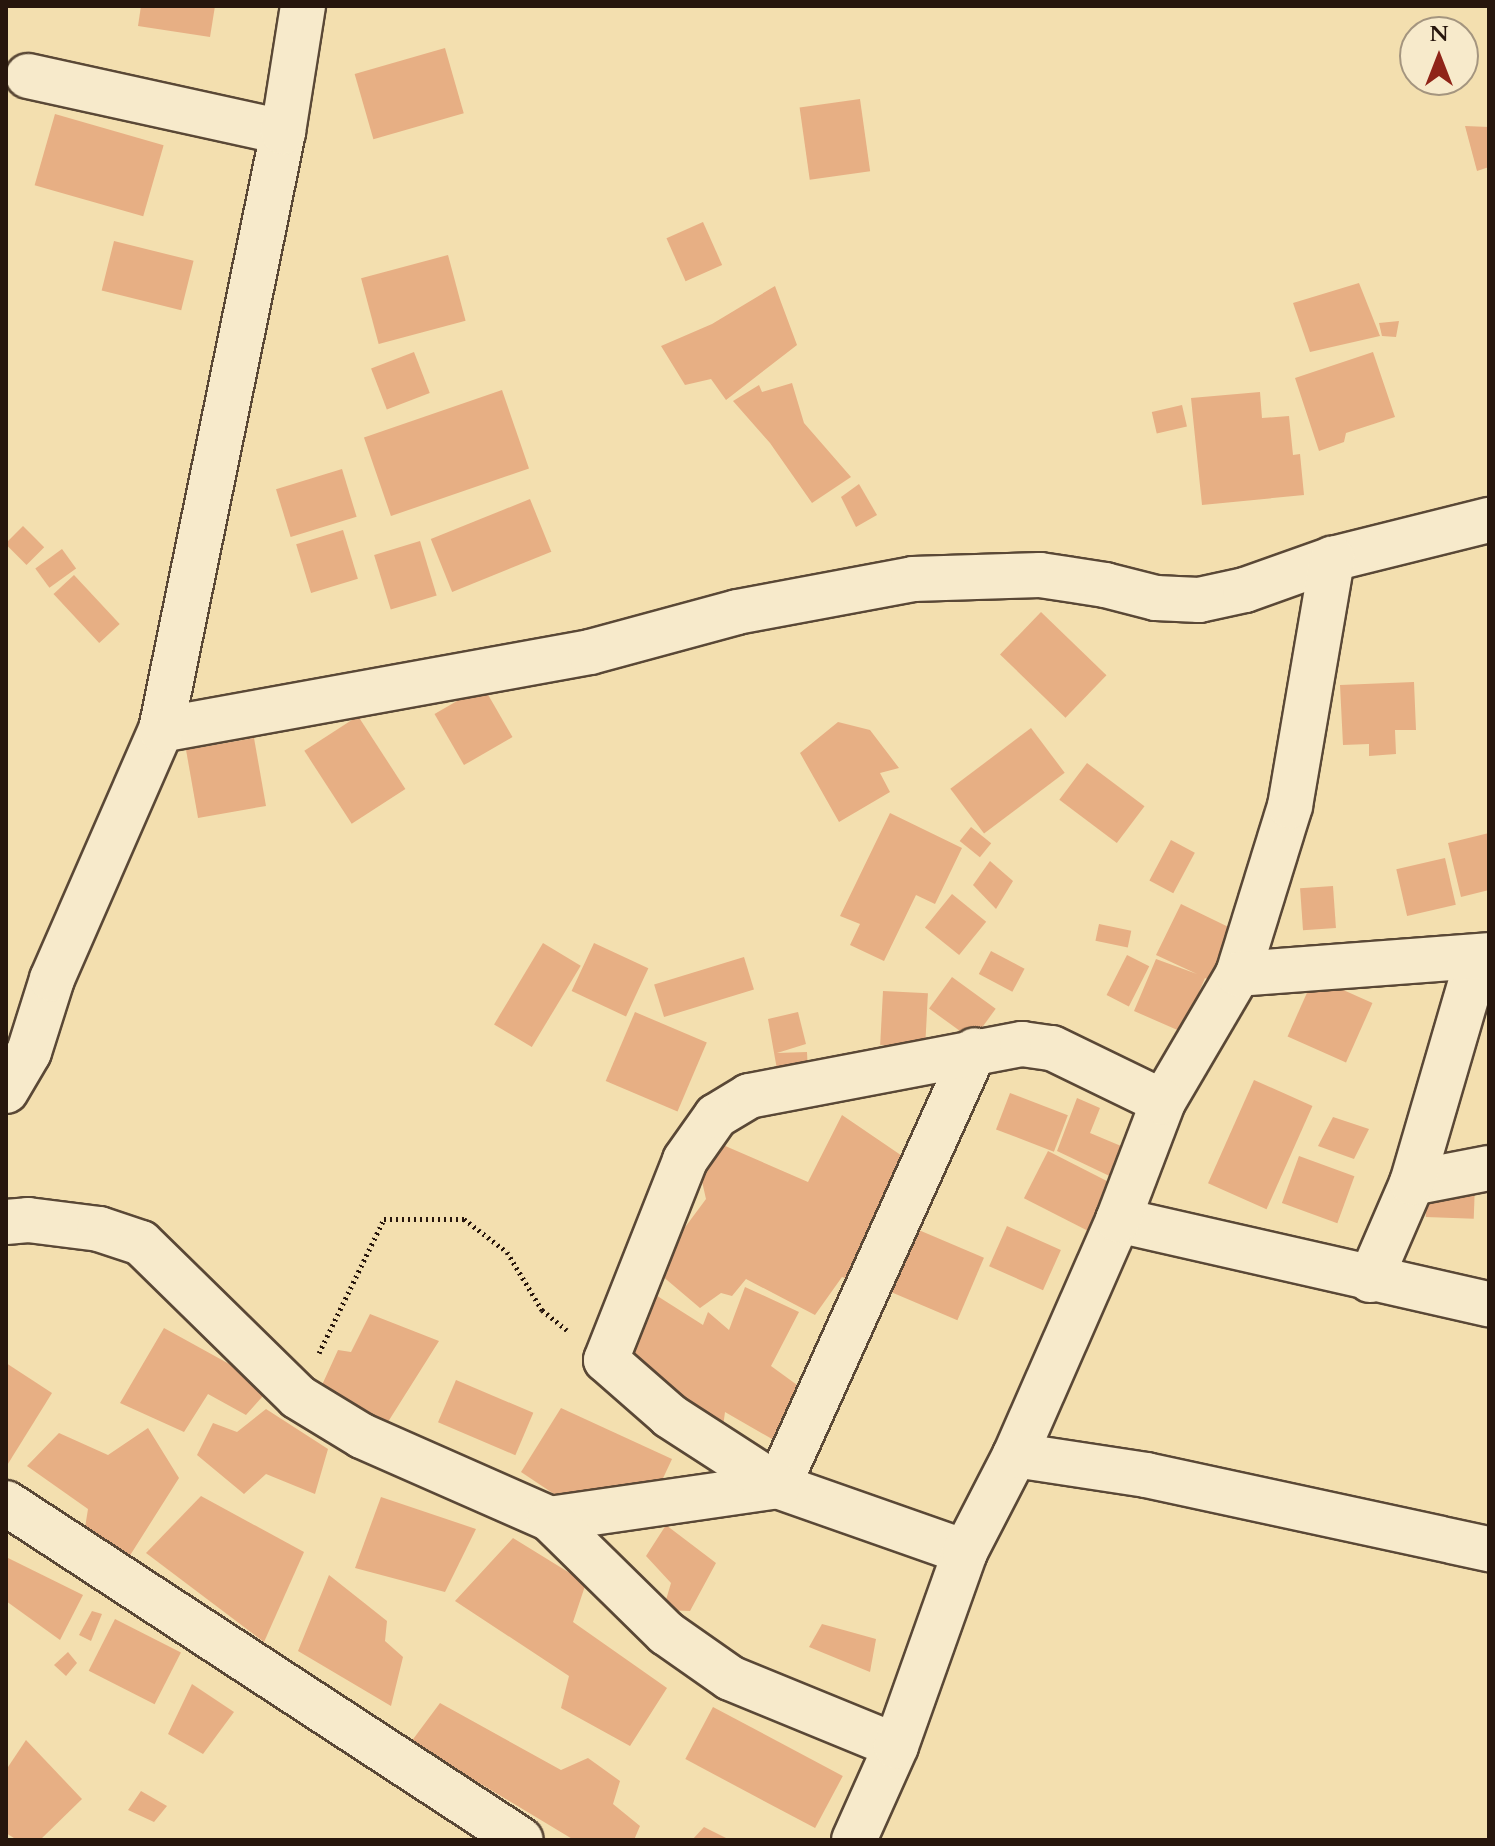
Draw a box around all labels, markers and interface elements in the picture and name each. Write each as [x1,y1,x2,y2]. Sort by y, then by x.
north arrow [1399,16,1479,96]
text: N [1429,19,1449,49]

